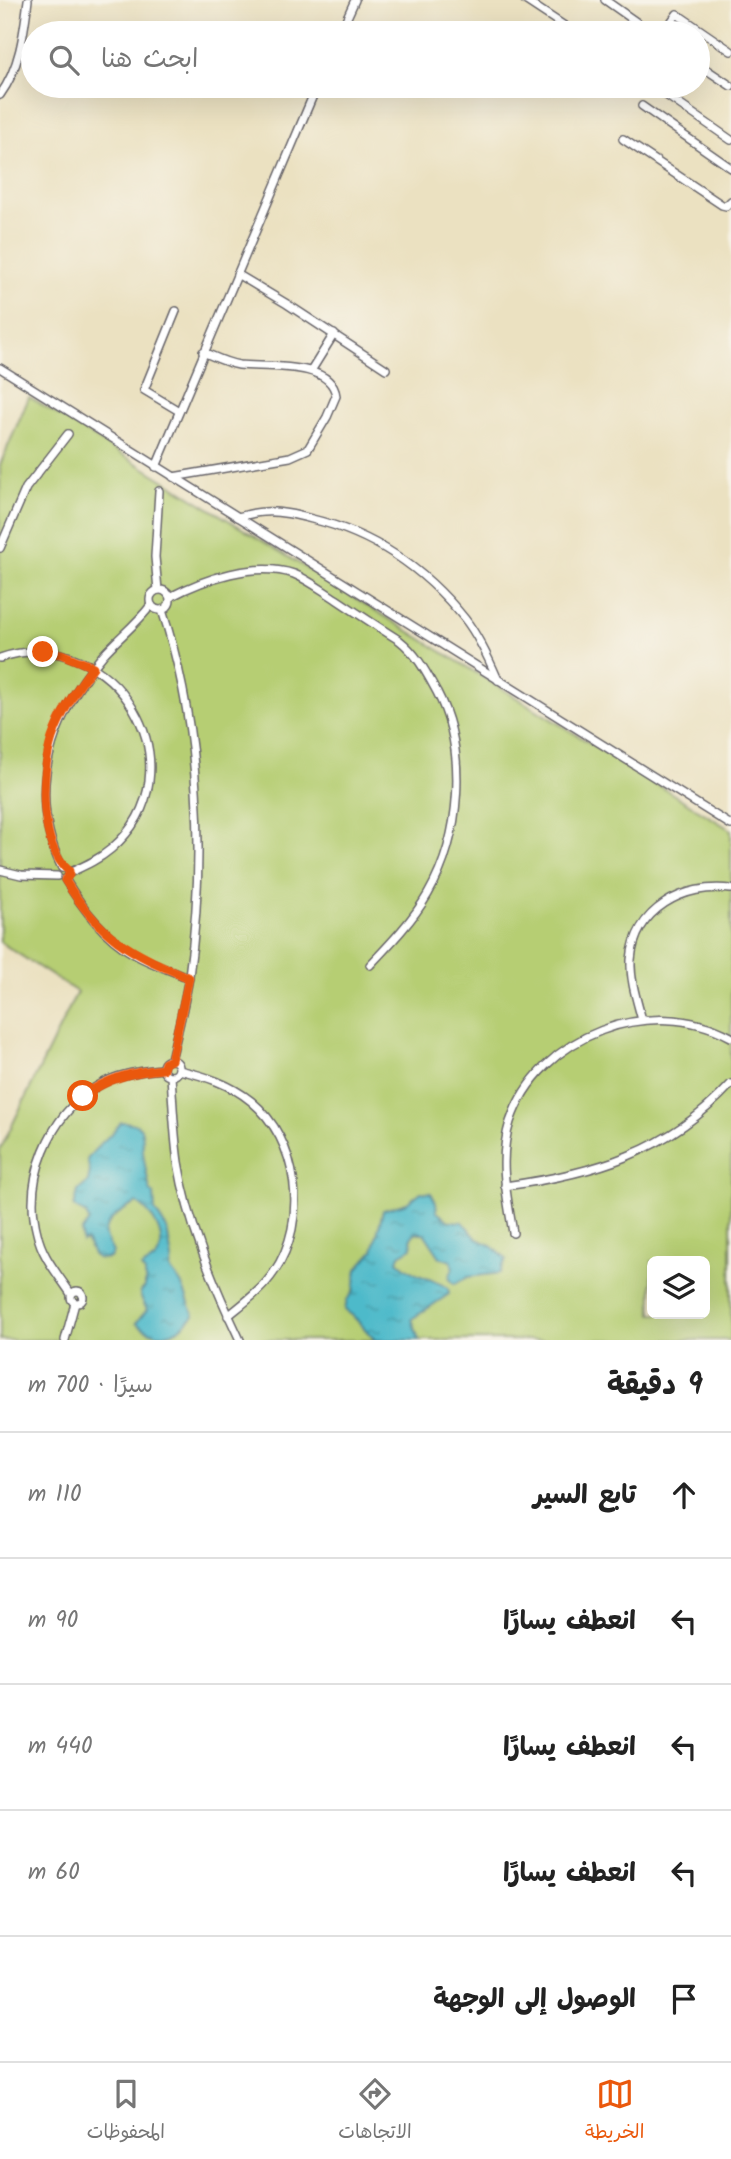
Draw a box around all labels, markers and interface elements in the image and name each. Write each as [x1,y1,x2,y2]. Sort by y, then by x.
search box [21,21,710,98]
text: ابحث هنا [101,39,198,81]
icon: search [45,41,83,79]
route end [27,636,58,667]
route start [67,1080,98,1111]
map controls [647,1256,710,1319]
button: layers [647,1256,710,1319]
text: 9 دقيقة [607,1362,703,1410]
text: سيرًا · 700 m [28,1368,153,1404]
text: تابع السير [533,1475,636,1517]
icon: ahead [665,1476,703,1514]
text: 110 m [28,1477,82,1513]
text: انعطف يسارًا [503,1601,636,1643]
icon: left [665,1602,703,1640]
text: 90 m [28,1603,78,1639]
text: انعطف يسارًا [503,1727,636,1769]
icon: left [665,1728,703,1766]
text: 440 m [28,1729,92,1765]
text: انعطف يسارًا [503,1853,636,1895]
icon: left [665,1854,703,1892]
text: 60 m [28,1855,80,1891]
text: الوصول إلى الوجهة [433,1979,636,2021]
icon: arrive [665,1980,703,2018]
tab: المحفوظات [87,2075,165,2148]
tab: الاتجاهات [338,2075,412,2148]
tab: الخريطة [585,2075,644,2148]

